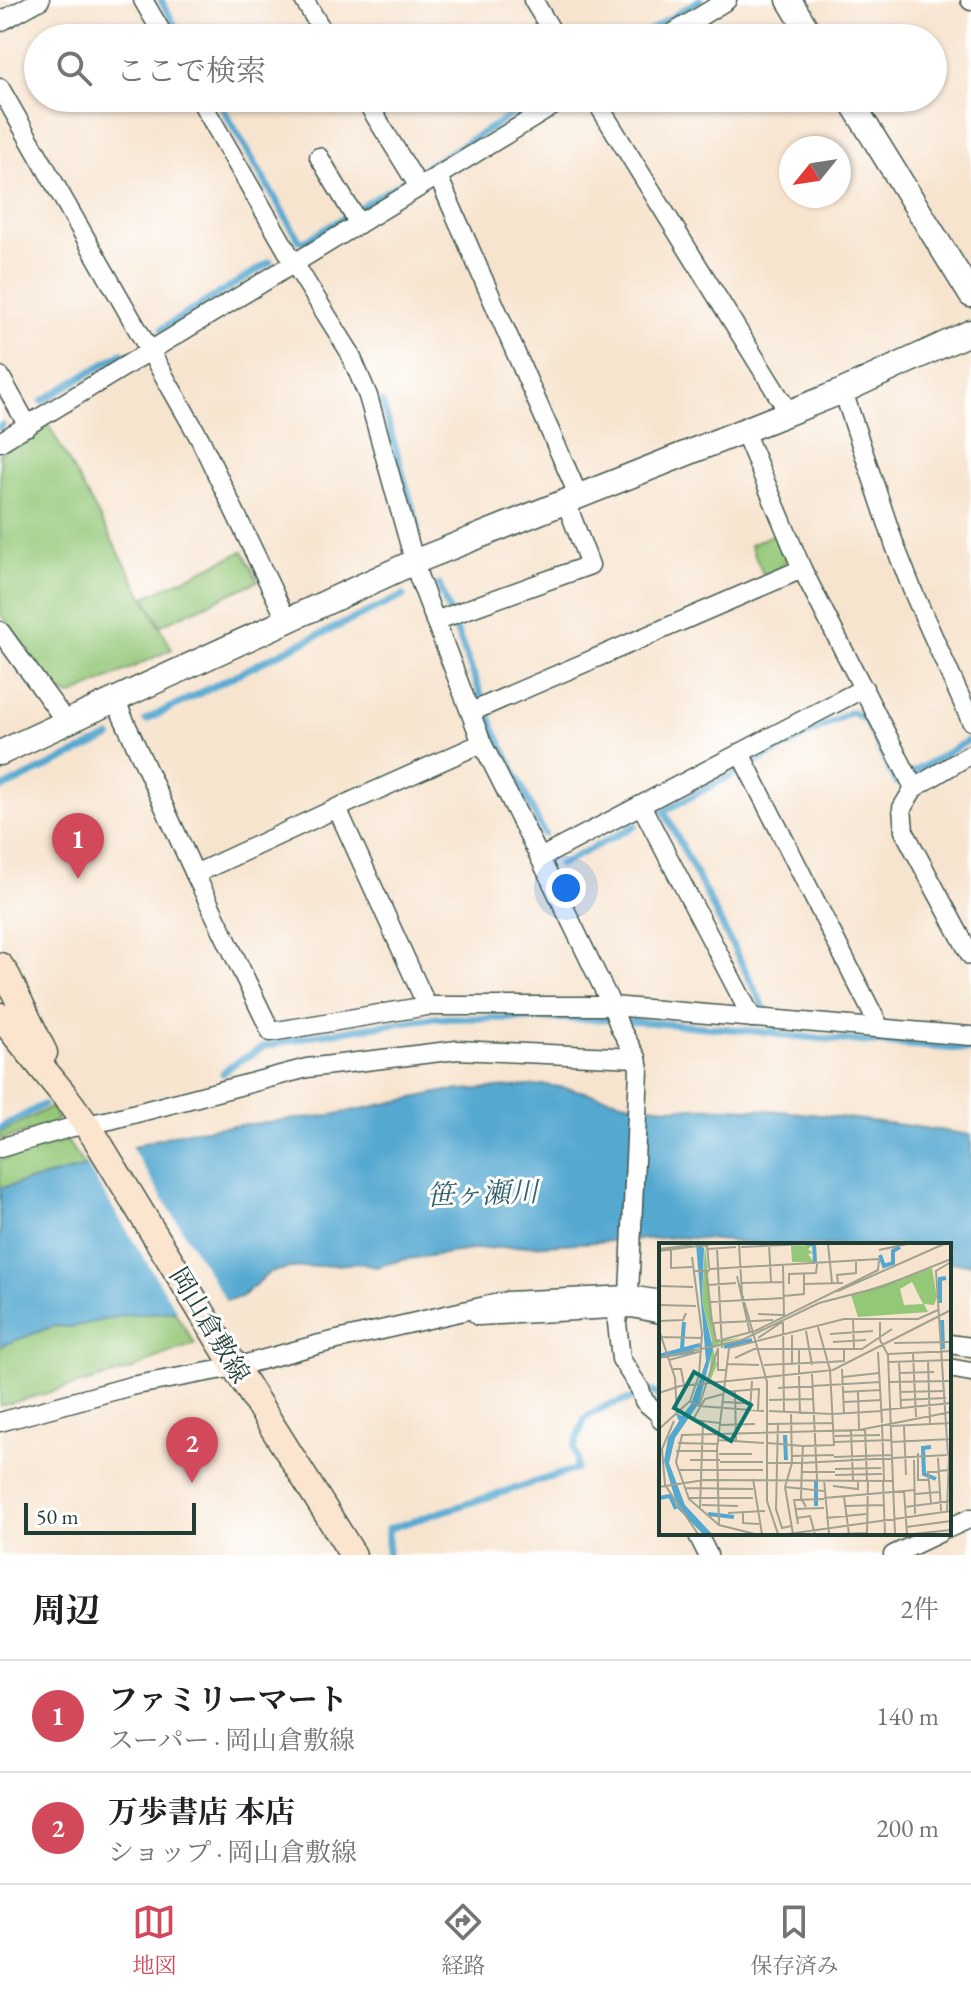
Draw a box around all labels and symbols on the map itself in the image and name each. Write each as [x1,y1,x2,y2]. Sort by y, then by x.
north arrow [779,136,851,208]
pin: 1 [52,813,104,879]
your location [546,868,586,908]
water label: 笹ヶ瀬川 [425,1173,542,1213]
inset map [659,1243,951,1535]
street label: 岡山倉敷線 [162,1261,258,1389]
pin: 2 [166,1417,218,1483]
scale bar [24,1499,196,1535]

